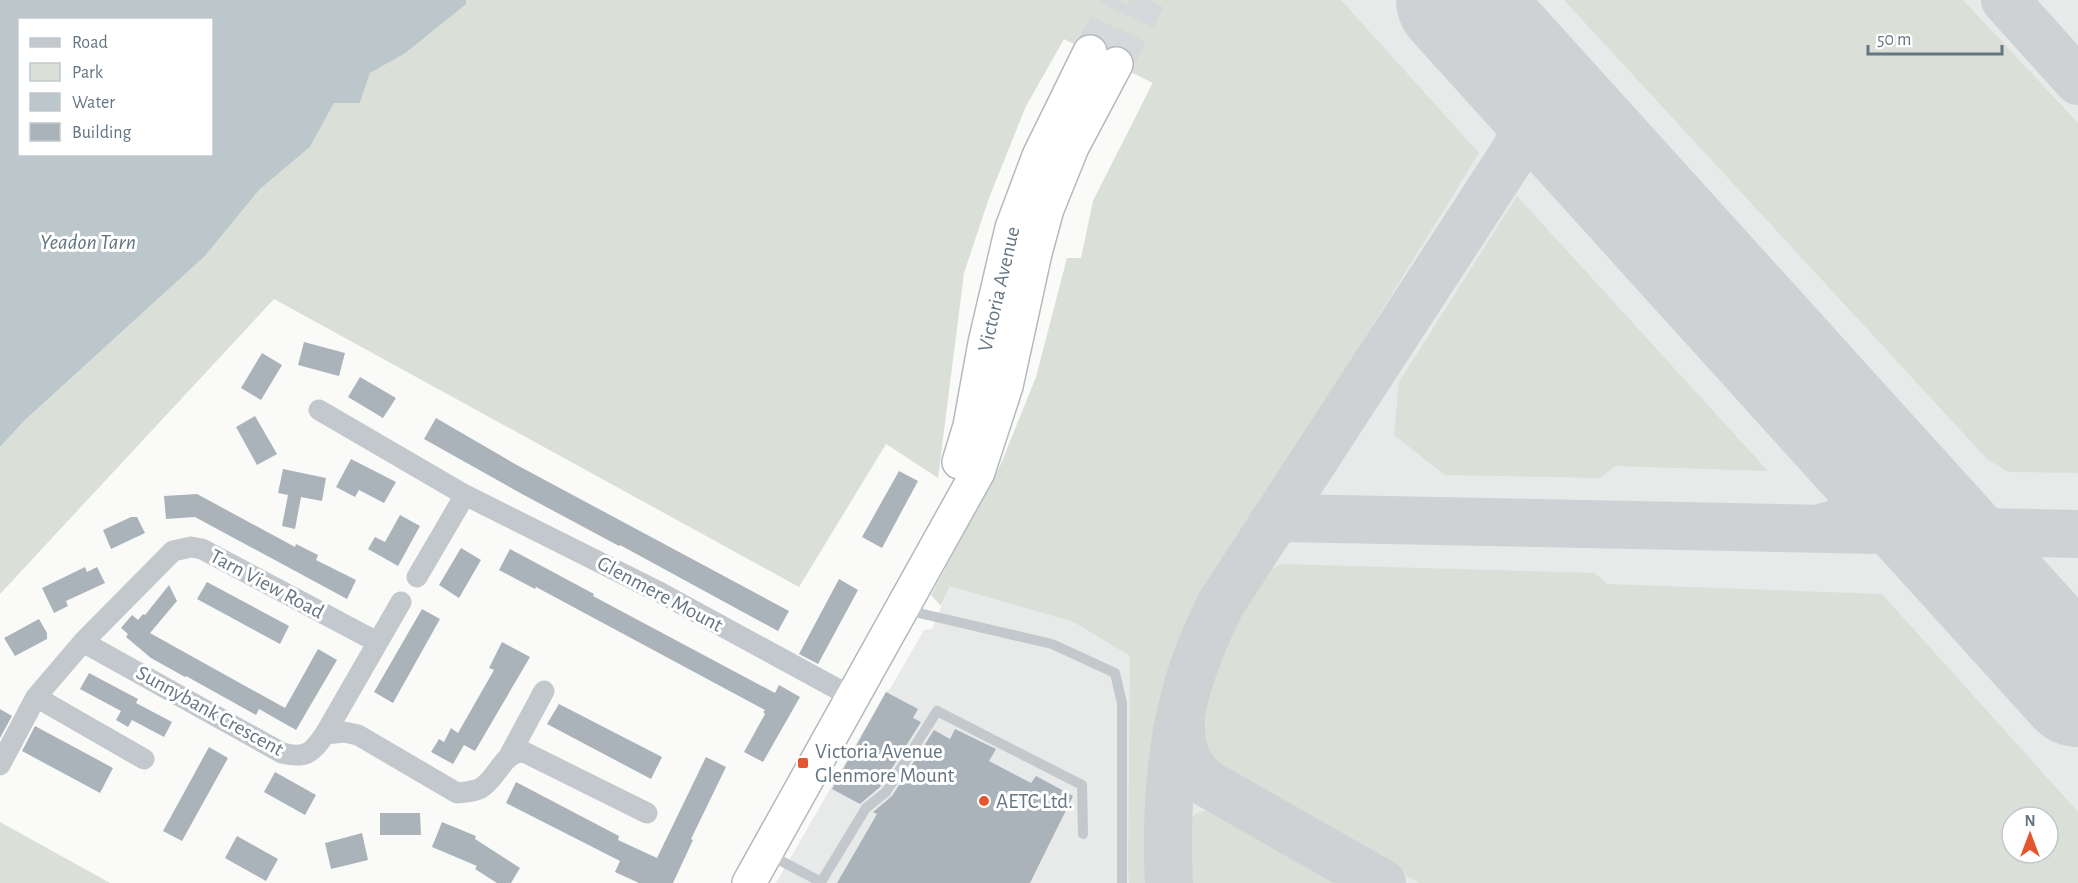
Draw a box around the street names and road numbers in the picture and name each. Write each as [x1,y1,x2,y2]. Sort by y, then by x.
street label: Victoria Avenue [974,224,1024,354]
street label: Tarn View Road [207,545,327,623]
street label: Glenmere Mount [594,552,726,636]
street label: Sunnybank Crescent [133,662,287,760]

